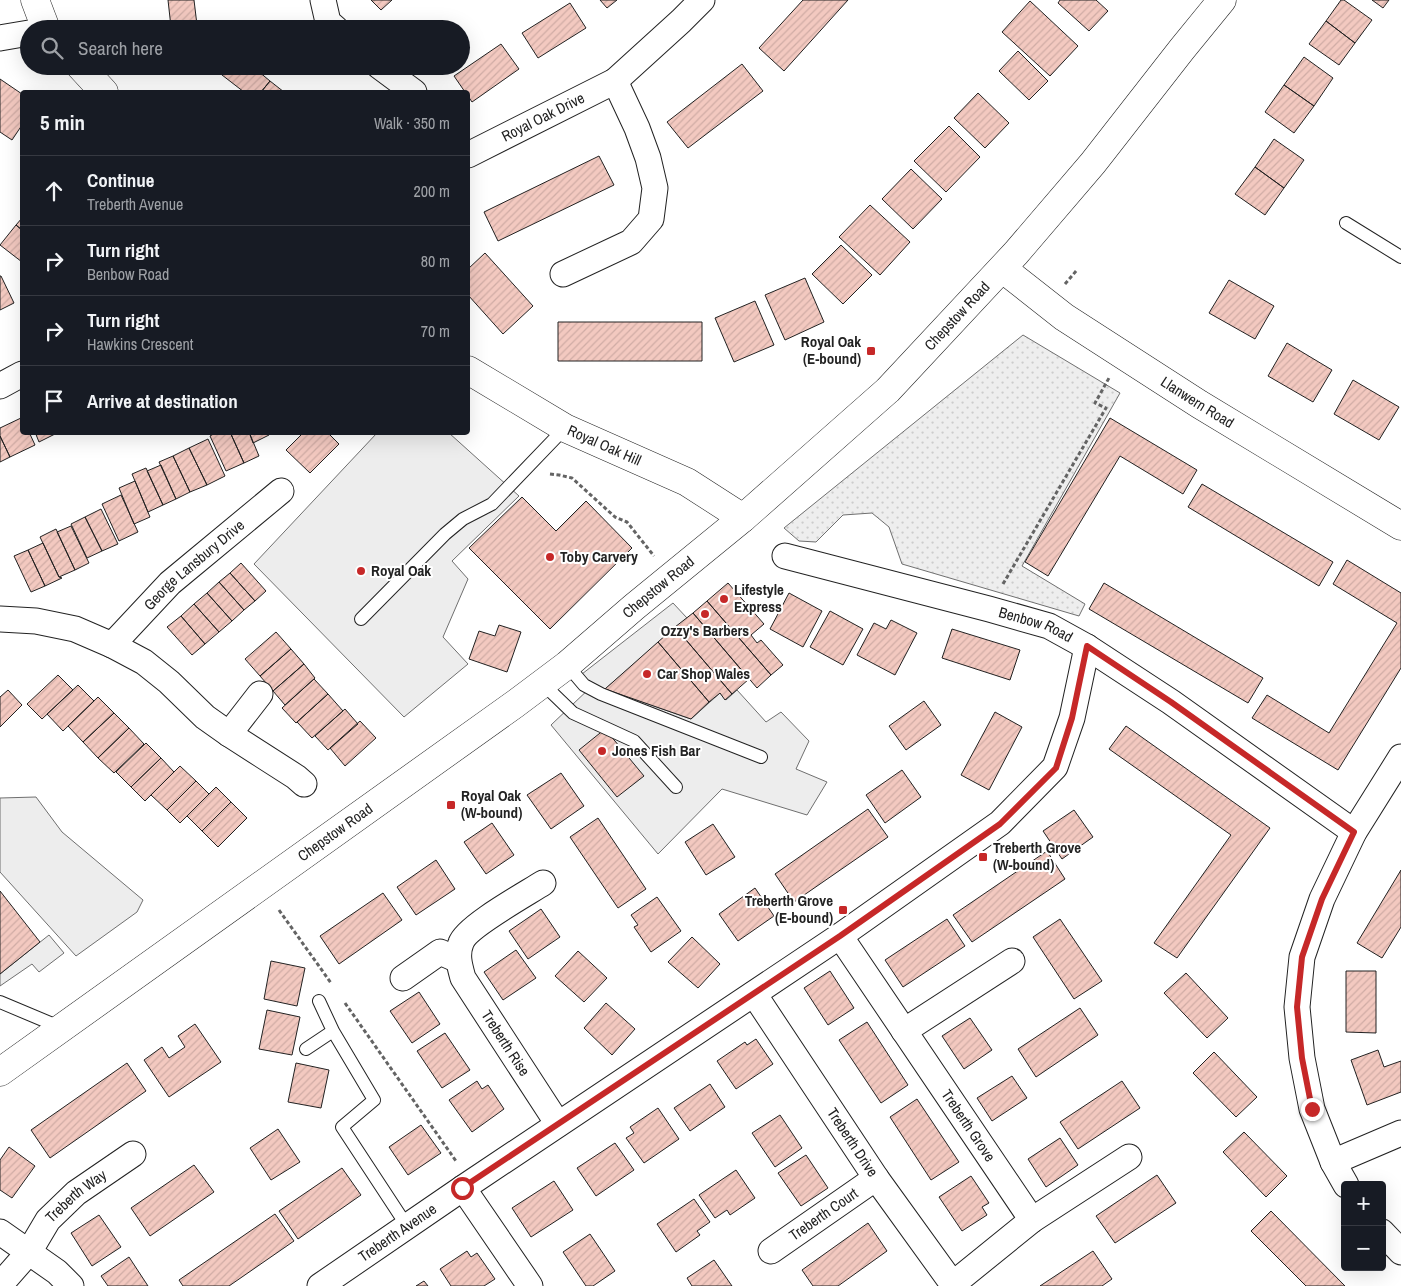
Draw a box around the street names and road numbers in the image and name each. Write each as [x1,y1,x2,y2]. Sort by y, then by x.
street label: Royal Oak Drive [498,87,588,146]
street label: Chepstow Road [919,276,994,355]
street label: Llanwern Road [1157,371,1238,433]
street label: Royal Oak Hill [564,419,645,470]
street label: George Lansbury Drive [139,515,249,615]
street label: Chepstow Road [617,551,699,623]
street label: Benbow Road [996,601,1077,647]
street label: Chepstow Road [293,798,377,866]
street label: Treberth Rise [477,1006,535,1080]
street label: Treberth Grove [937,1085,1001,1166]
street label: Treberth Drive [822,1103,883,1181]
street label: Treberth Way [40,1164,111,1227]
street label: Treberth Court [785,1182,862,1245]
street label: Treberth Avenue [354,1198,441,1267]

